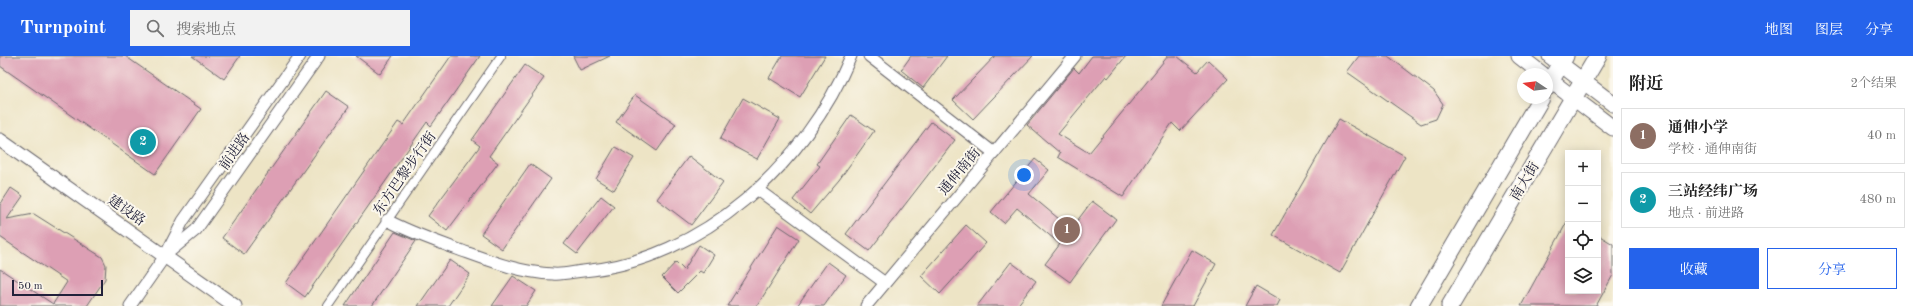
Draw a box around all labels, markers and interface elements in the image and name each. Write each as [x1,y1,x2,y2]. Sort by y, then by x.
search box [130,10,410,46]
icon: search [144,17,166,39]
text: Turnpoint [20,19,106,38]
text: 搜索地点 [176,23,236,38]
text: 地图 [1765,23,1793,37]
text: 图层 [1815,23,1843,37]
text: 分享 [1865,23,1893,37]
north arrow [1517,68,1553,104]
text: 附近 [1629,76,1663,93]
text: 2个结果 [1850,77,1897,90]
text: 通伸小学 [1668,121,1728,136]
pin: 2 [130,127,156,157]
street label: 东方巴黎步行街 [370,129,439,218]
text: 1 [1639,129,1647,142]
text: 40 m [1867,129,1896,142]
street label: 前进路 [216,130,253,173]
text: 学校 · 通伸南街 [1668,143,1757,156]
street label: 通伸南街 [936,145,983,198]
map controls [1565,150,1601,294]
button: + [1565,150,1601,186]
street label: 南大街 [1507,159,1542,203]
your location [1014,165,1034,185]
text: 三站经纬广场 [1668,185,1758,200]
button: − [1565,186,1601,222]
street label: 建设路 [105,192,148,229]
text: 2 [1639,193,1647,206]
text: 480 m [1859,193,1896,206]
text: 地点 · 前进路 [1668,207,1744,220]
pin: 1 [1054,215,1080,245]
button: locate [1565,222,1601,258]
button: 收藏 [1629,248,1759,289]
button: 分享 [1767,248,1897,289]
button: layers [1565,258,1601,294]
scale bar [12,278,103,297]
text: 50 m [18,281,43,292]

